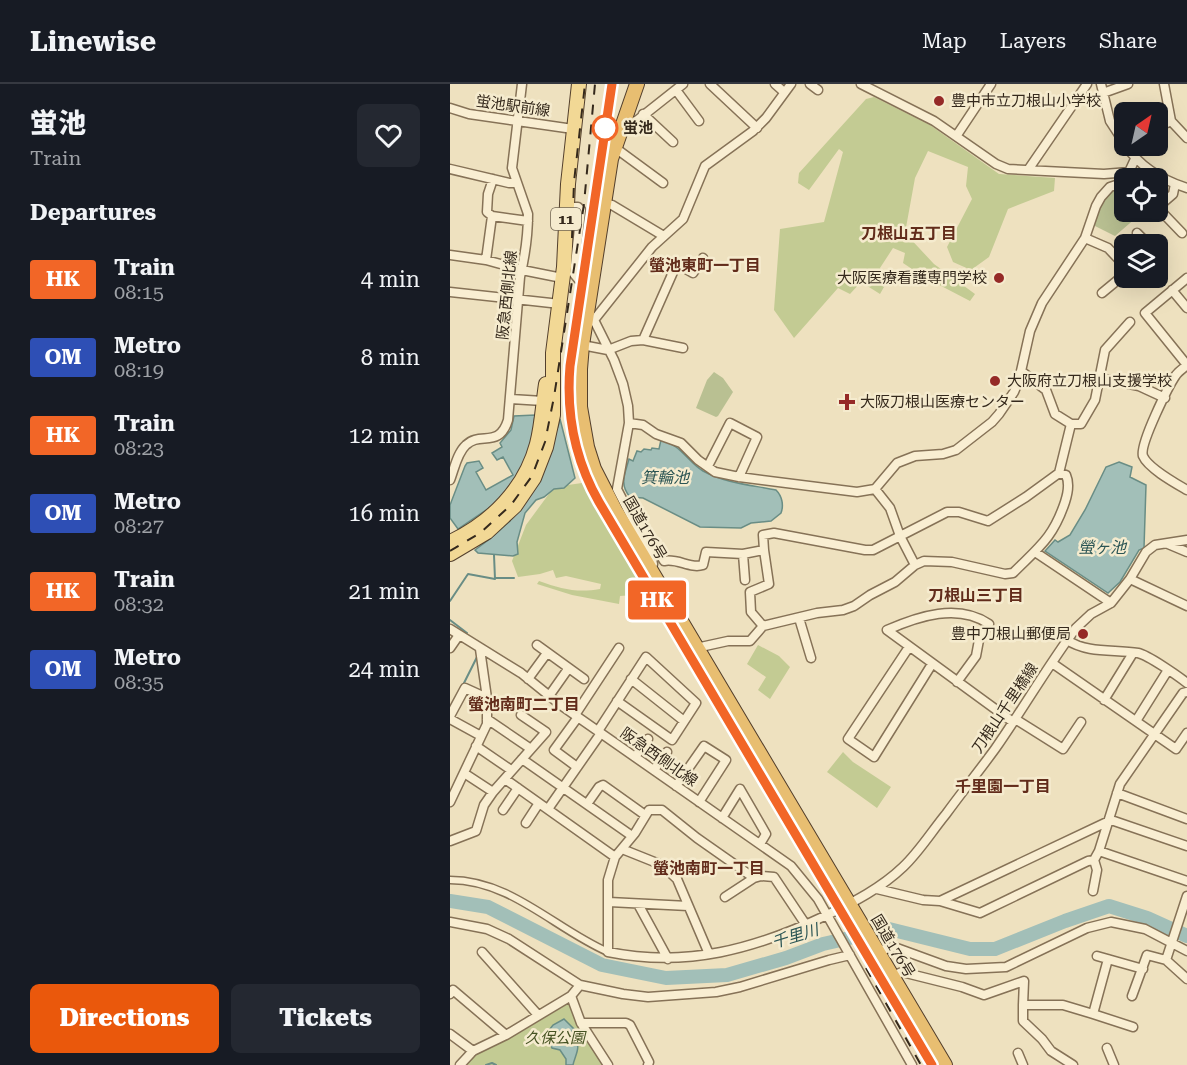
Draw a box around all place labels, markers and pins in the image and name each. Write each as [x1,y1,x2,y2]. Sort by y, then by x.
place label: 豊中市立刀根山小学校 [951,92,1101,110]
marker: 豊中市立刀根山小学校 [932,94,946,108]
marker: 蛍池 [592,115,618,141]
place label: 蛍池 [623,119,653,137]
place label: 大阪医療看護専門学校 [837,269,987,287]
marker: 大阪医療看護専門学校 [992,271,1006,285]
place label: 大阪府立刀根山支援学校 [1007,372,1172,390]
marker: 大阪府立刀根山支援学校 [988,374,1002,388]
marker: 大阪刀根山医療センター [838,393,856,411]
place label: 大阪刀根山医療センター [860,393,1025,411]
place label: 豊中刀根山郵便局 [951,625,1071,643]
marker: 豊中刀根山郵便局 [1076,627,1090,641]

